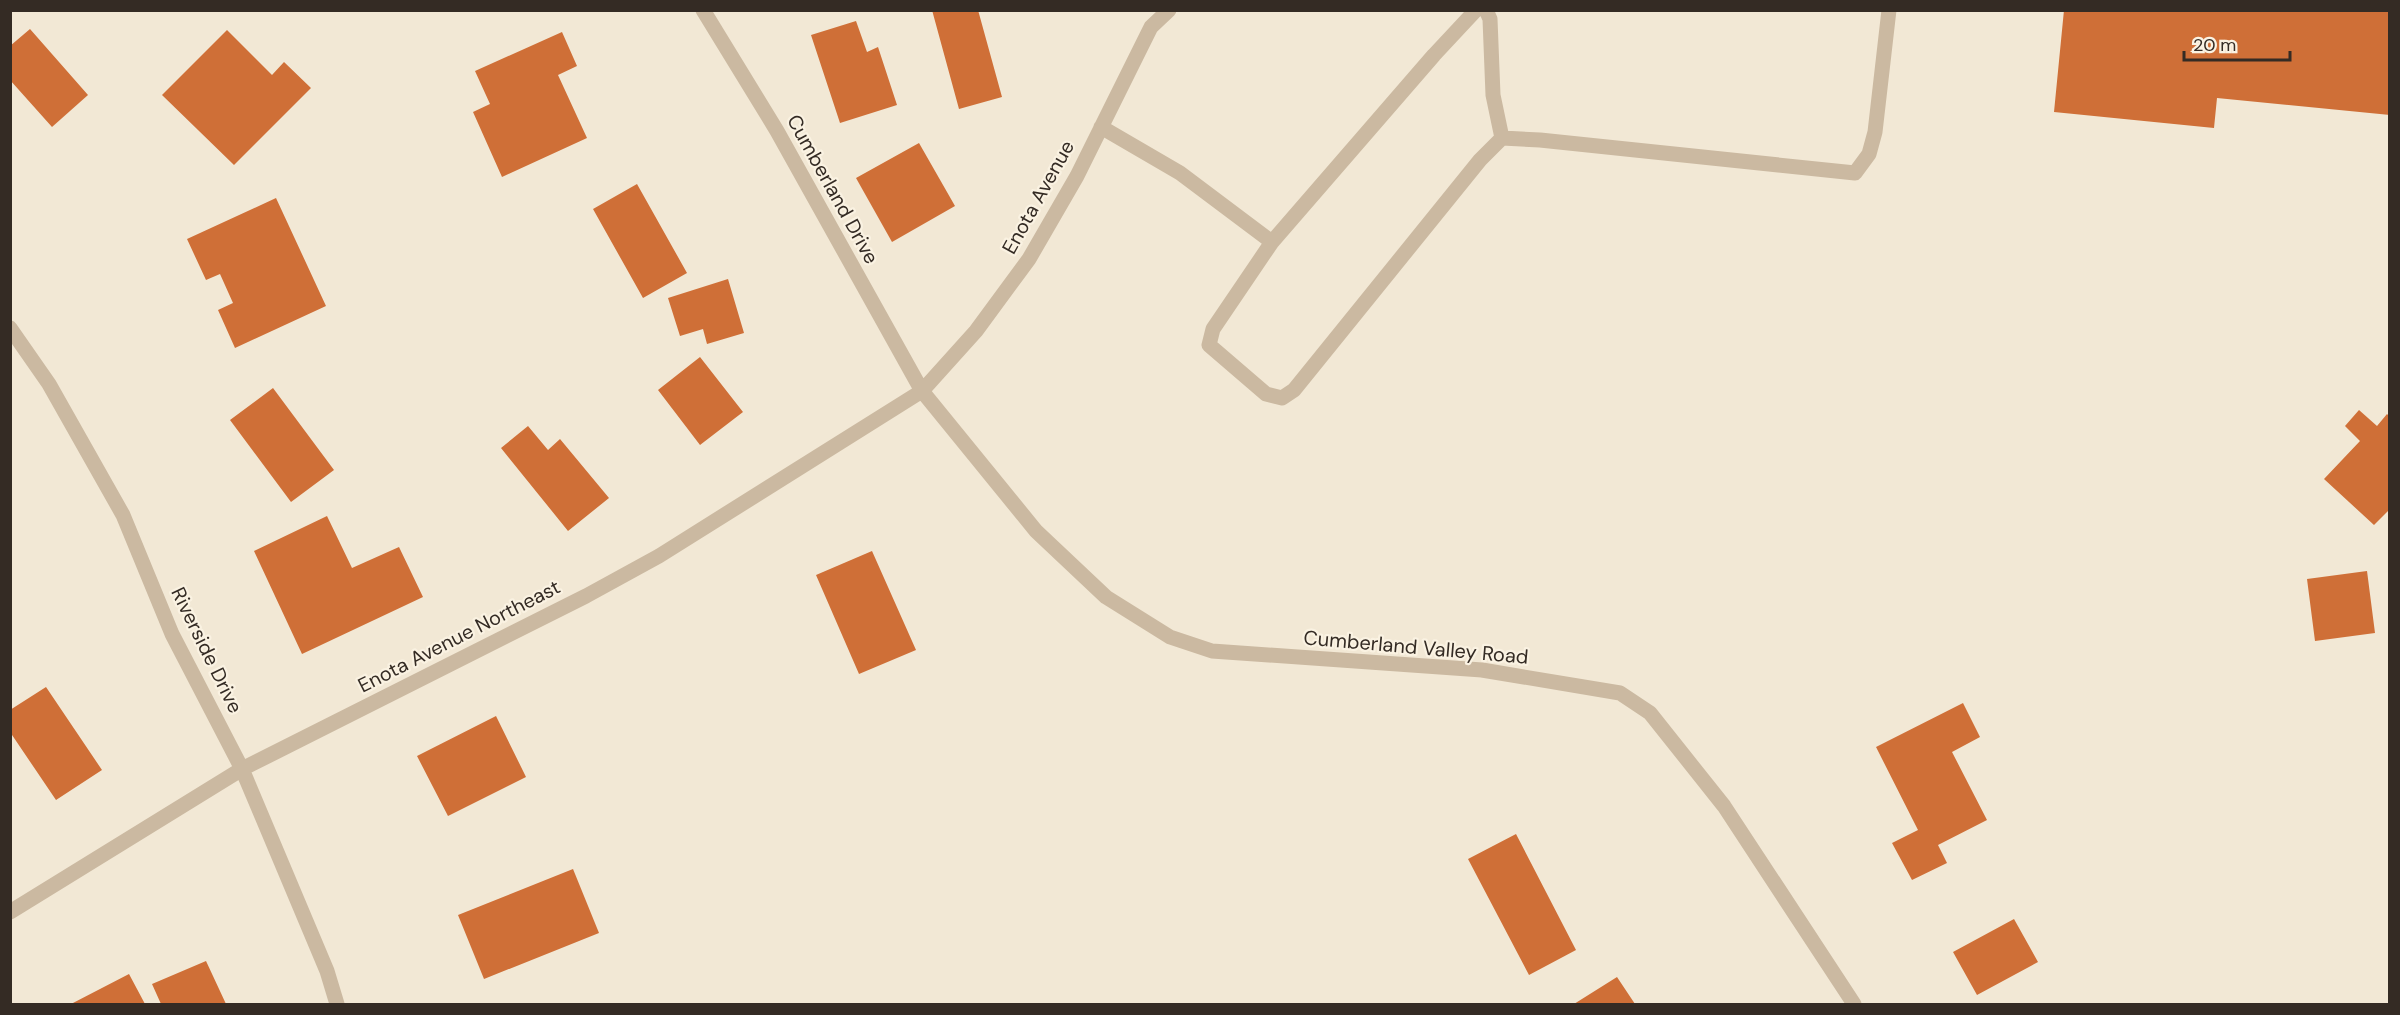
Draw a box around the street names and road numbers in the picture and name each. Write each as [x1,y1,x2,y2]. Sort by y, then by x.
street label: Cumberland Drive [781,110,885,268]
street label: Enota Avenue [996,135,1080,259]
street label: Enota Avenue Northeast [353,574,565,698]
street label: Riverside Drive [165,583,249,717]
street label: Cumberland Valley Road [1302,624,1530,670]

